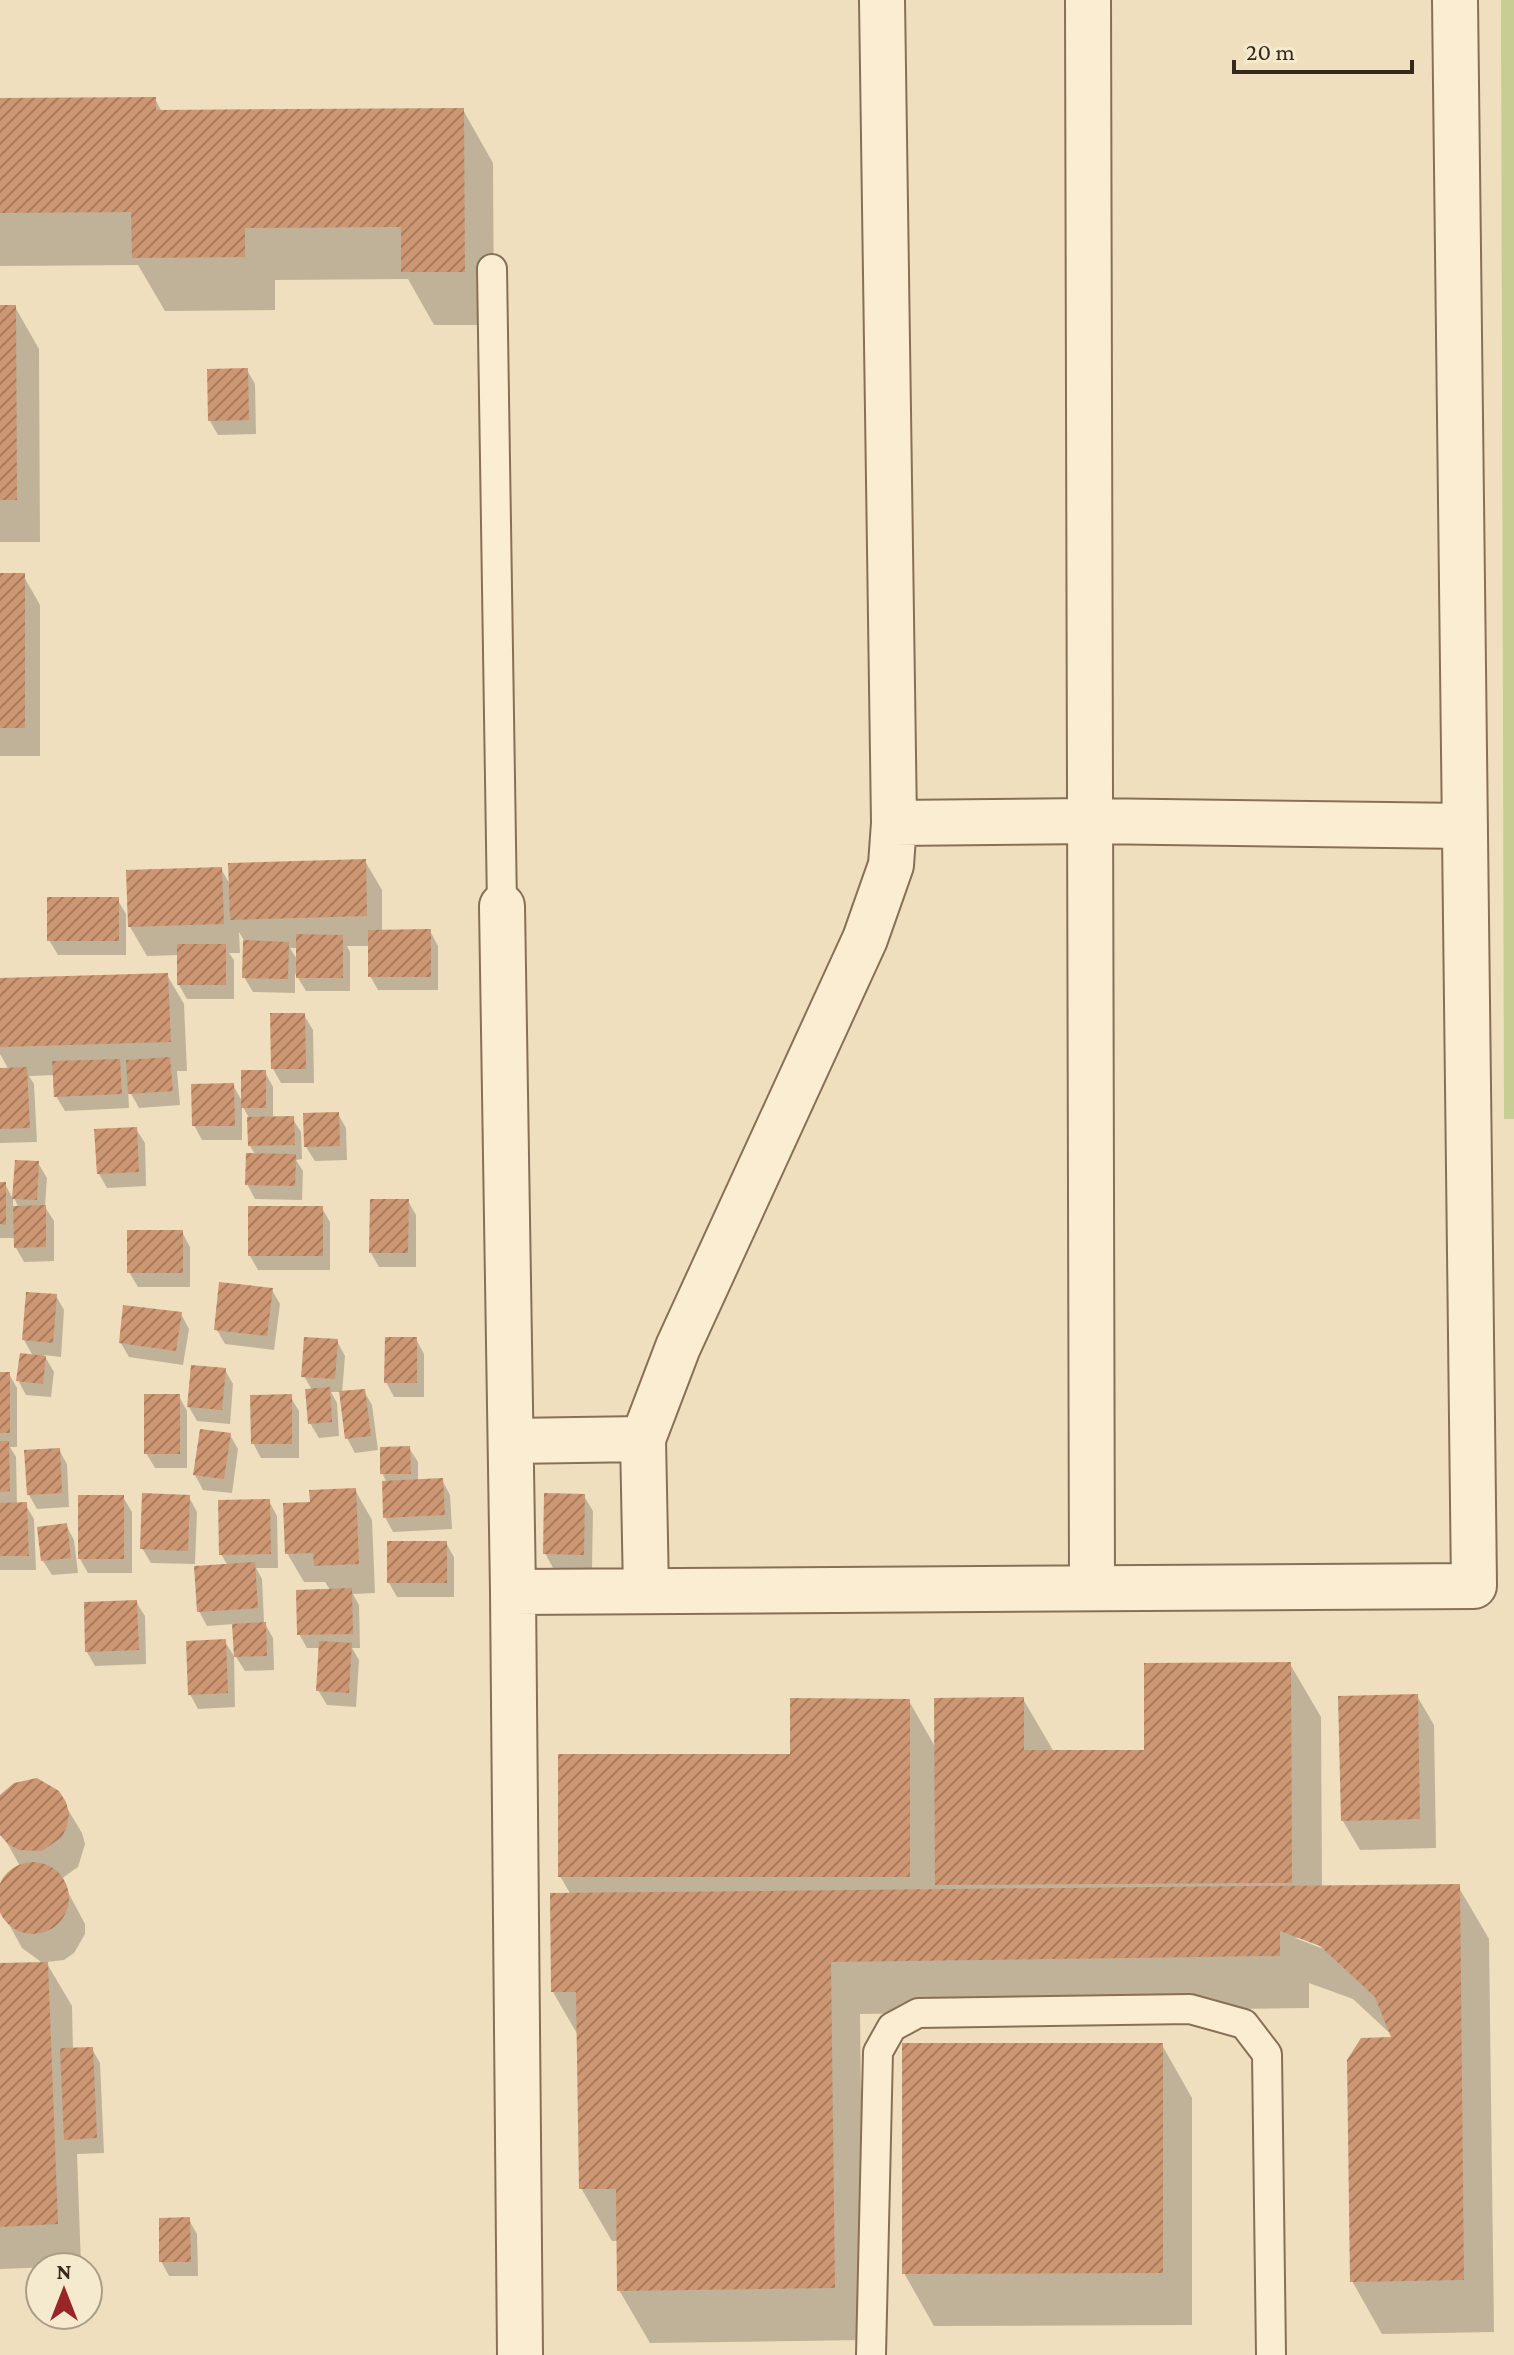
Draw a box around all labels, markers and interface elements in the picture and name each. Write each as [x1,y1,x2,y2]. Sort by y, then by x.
scale bar [1234,24,1412,74]
text: 20 m [1246,38,1295,65]
north arrow [24,2251,104,2331]
text: N [57,2259,72,2284]

